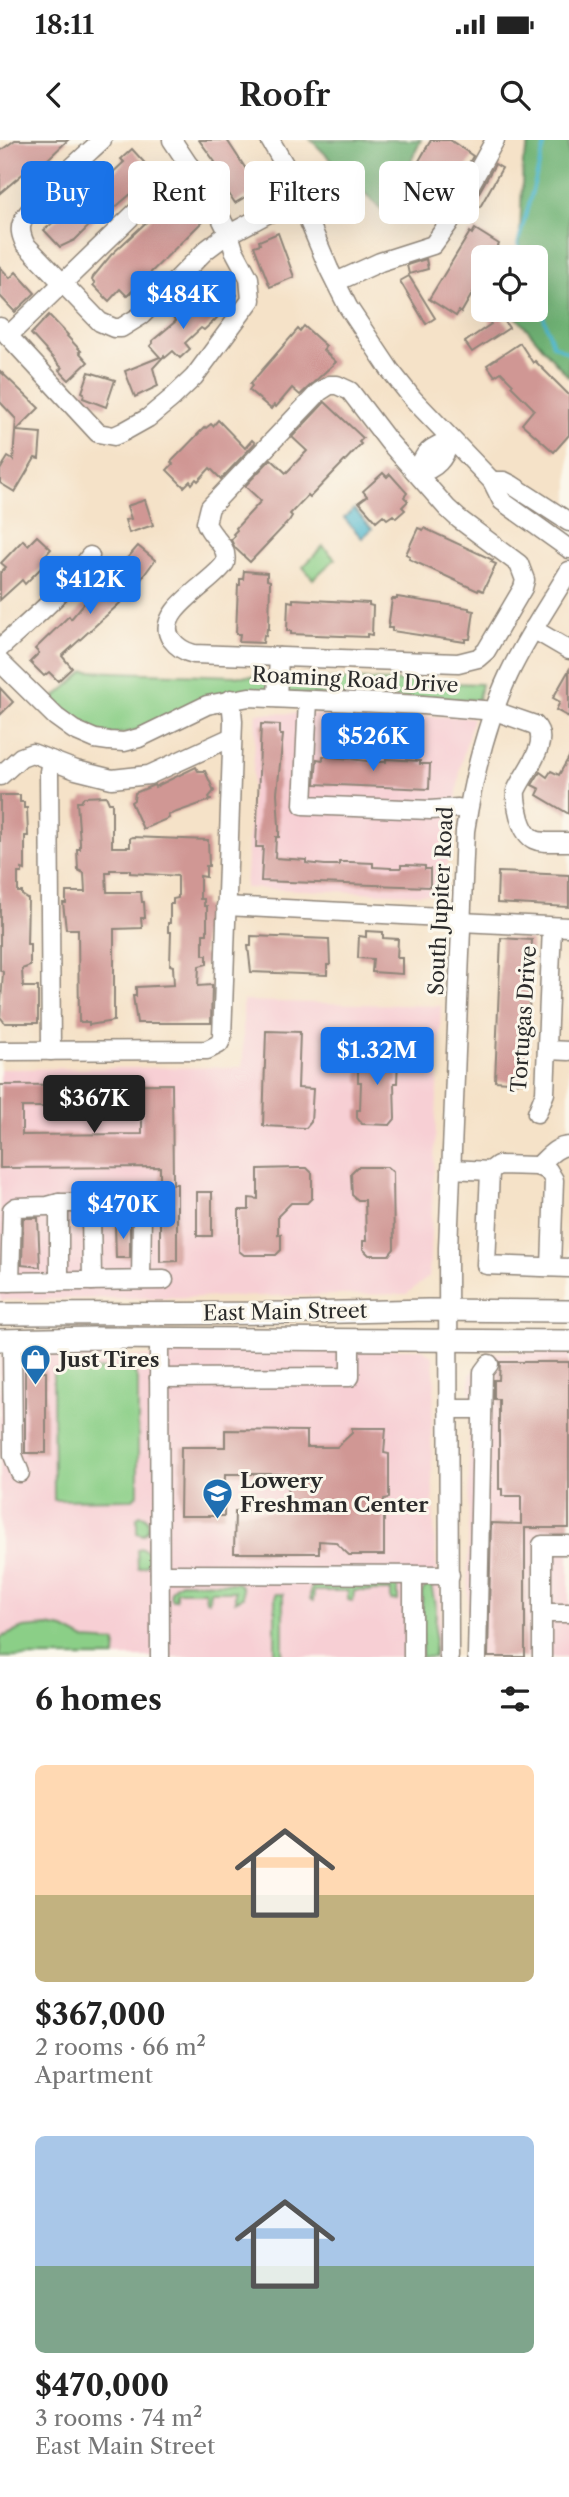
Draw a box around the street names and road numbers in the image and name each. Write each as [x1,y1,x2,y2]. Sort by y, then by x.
street label: Roaming Road Drive [251,662,459,697]
street label: South Jupiter Road [423,806,458,996]
street label: Tortugas Drive [506,945,541,1093]
street label: East Main Street [203,1298,368,1325]

